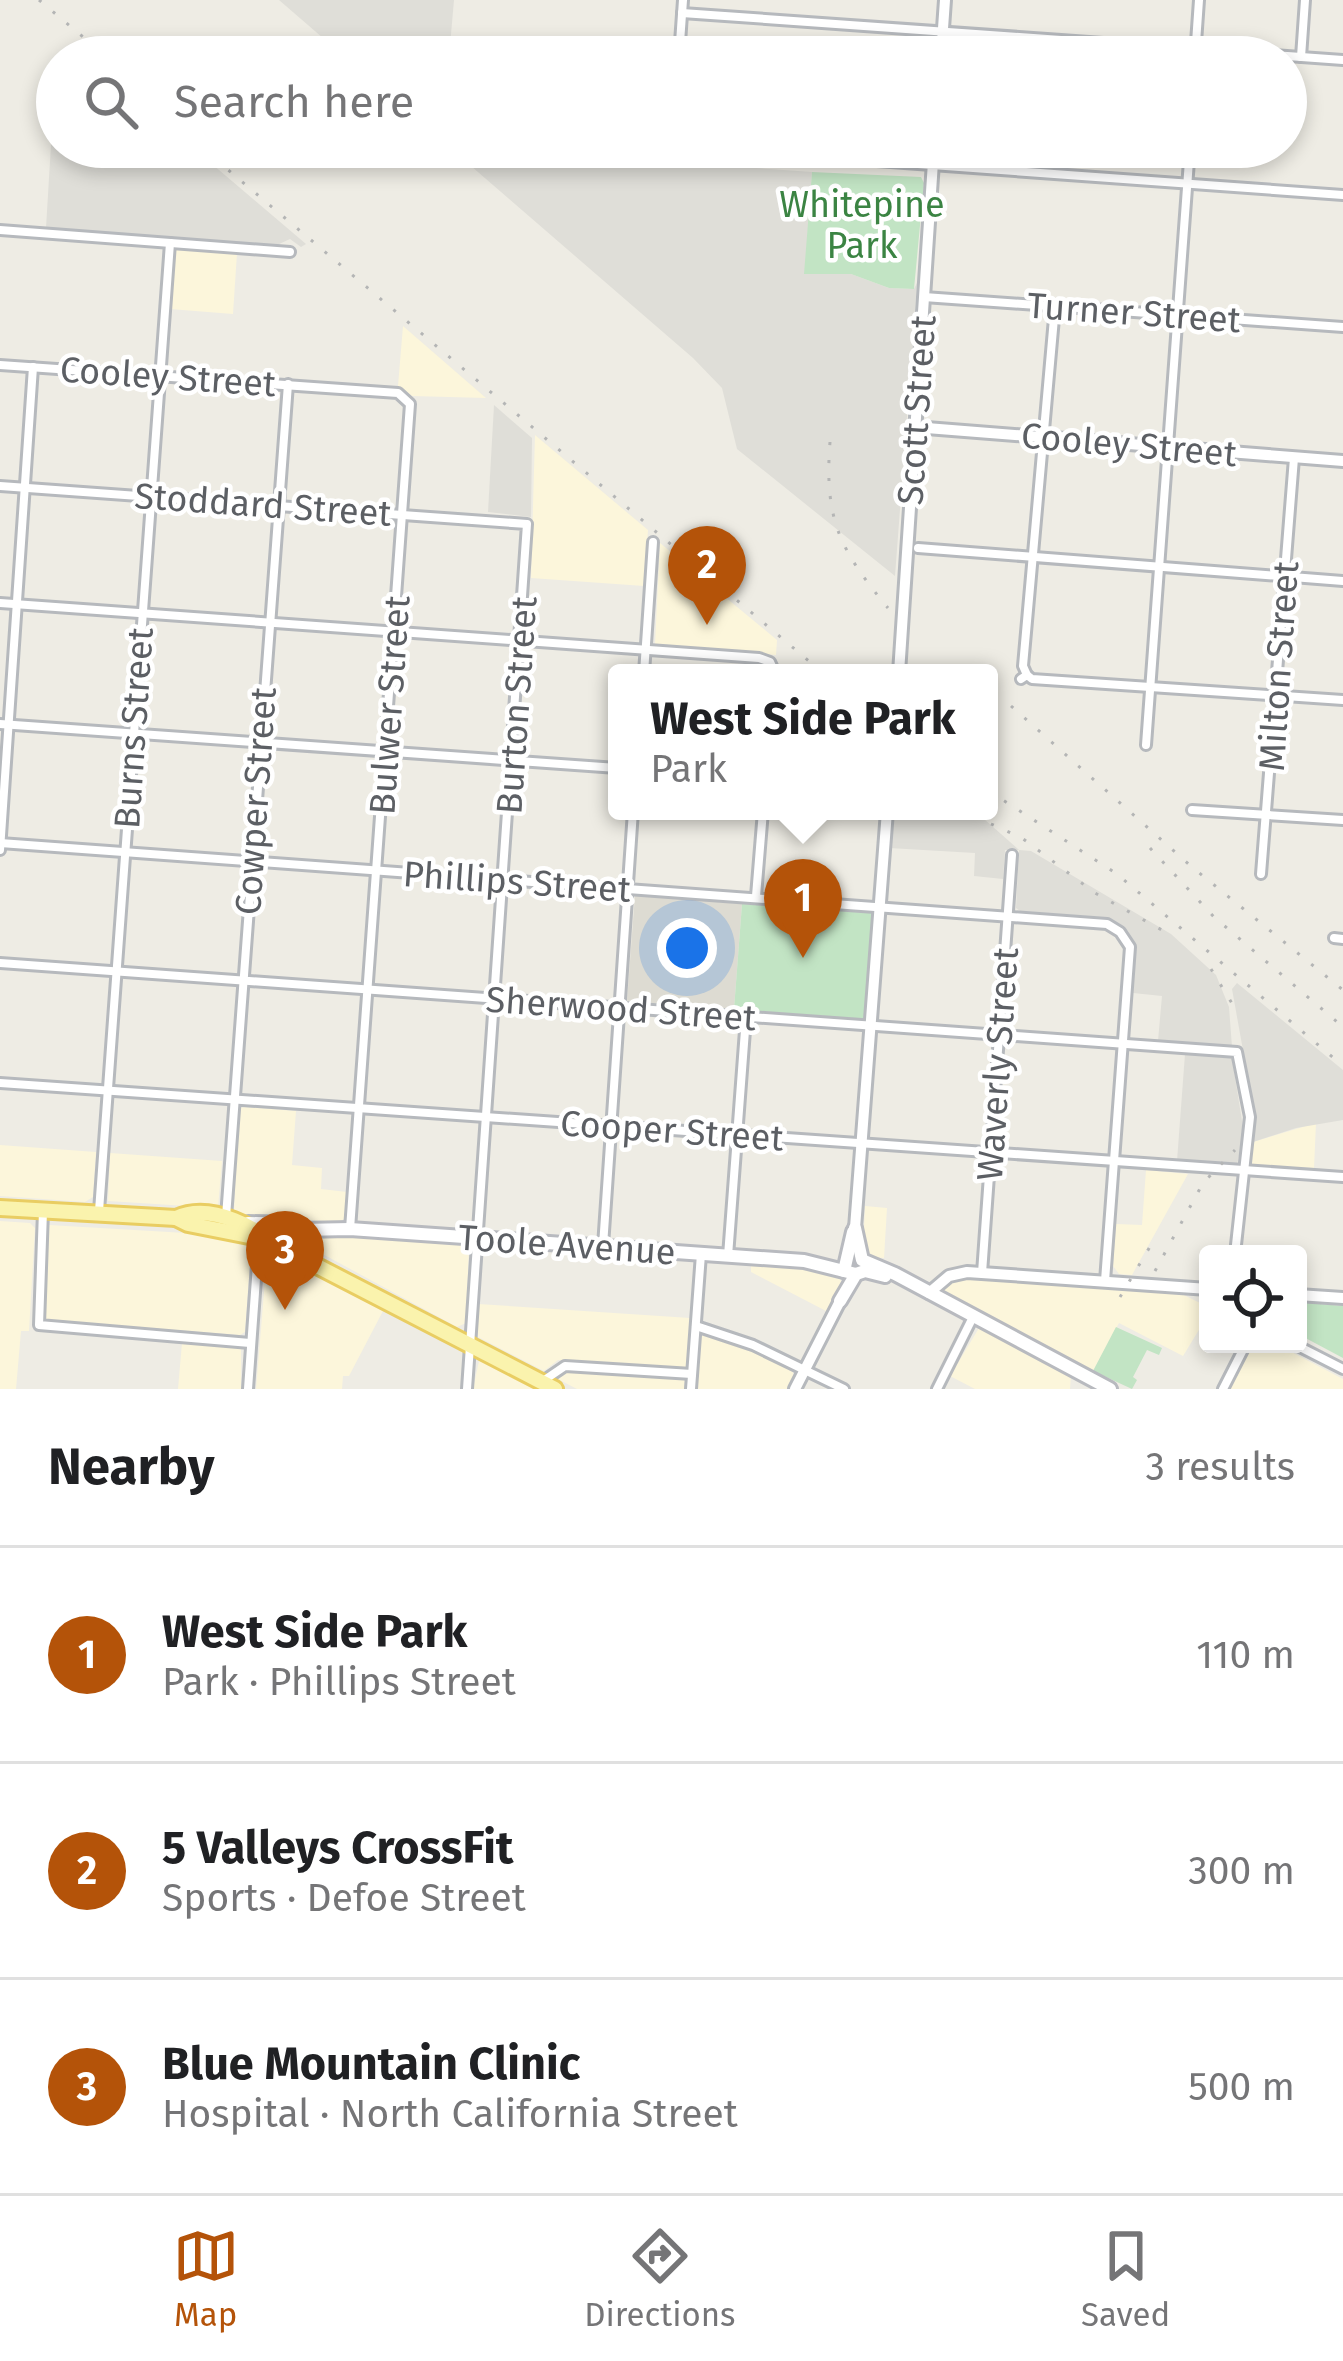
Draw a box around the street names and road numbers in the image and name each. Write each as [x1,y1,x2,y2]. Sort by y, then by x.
street label: Turner Street [1026,284,1242,342]
street label: Scott Street [888,314,946,507]
street label: Cooley Street [59,348,277,406]
street label: Cooley Street [1019,414,1239,476]
street label: Stoddard Street [133,474,393,536]
street label: Milton Street [1250,560,1308,773]
street label: Bulwer Street [360,594,420,816]
street label: Burton Street [487,595,547,816]
street label: Burns Street [105,626,163,830]
street label: Cowper Street [226,686,286,917]
street label: Phillips Street [402,852,632,912]
street label: Waverly Street [968,946,1028,1182]
street label: Sherwood Street [484,978,758,1040]
street label: Cooper Street [559,1101,785,1161]
street label: Toole Avenue [457,1215,677,1275]

